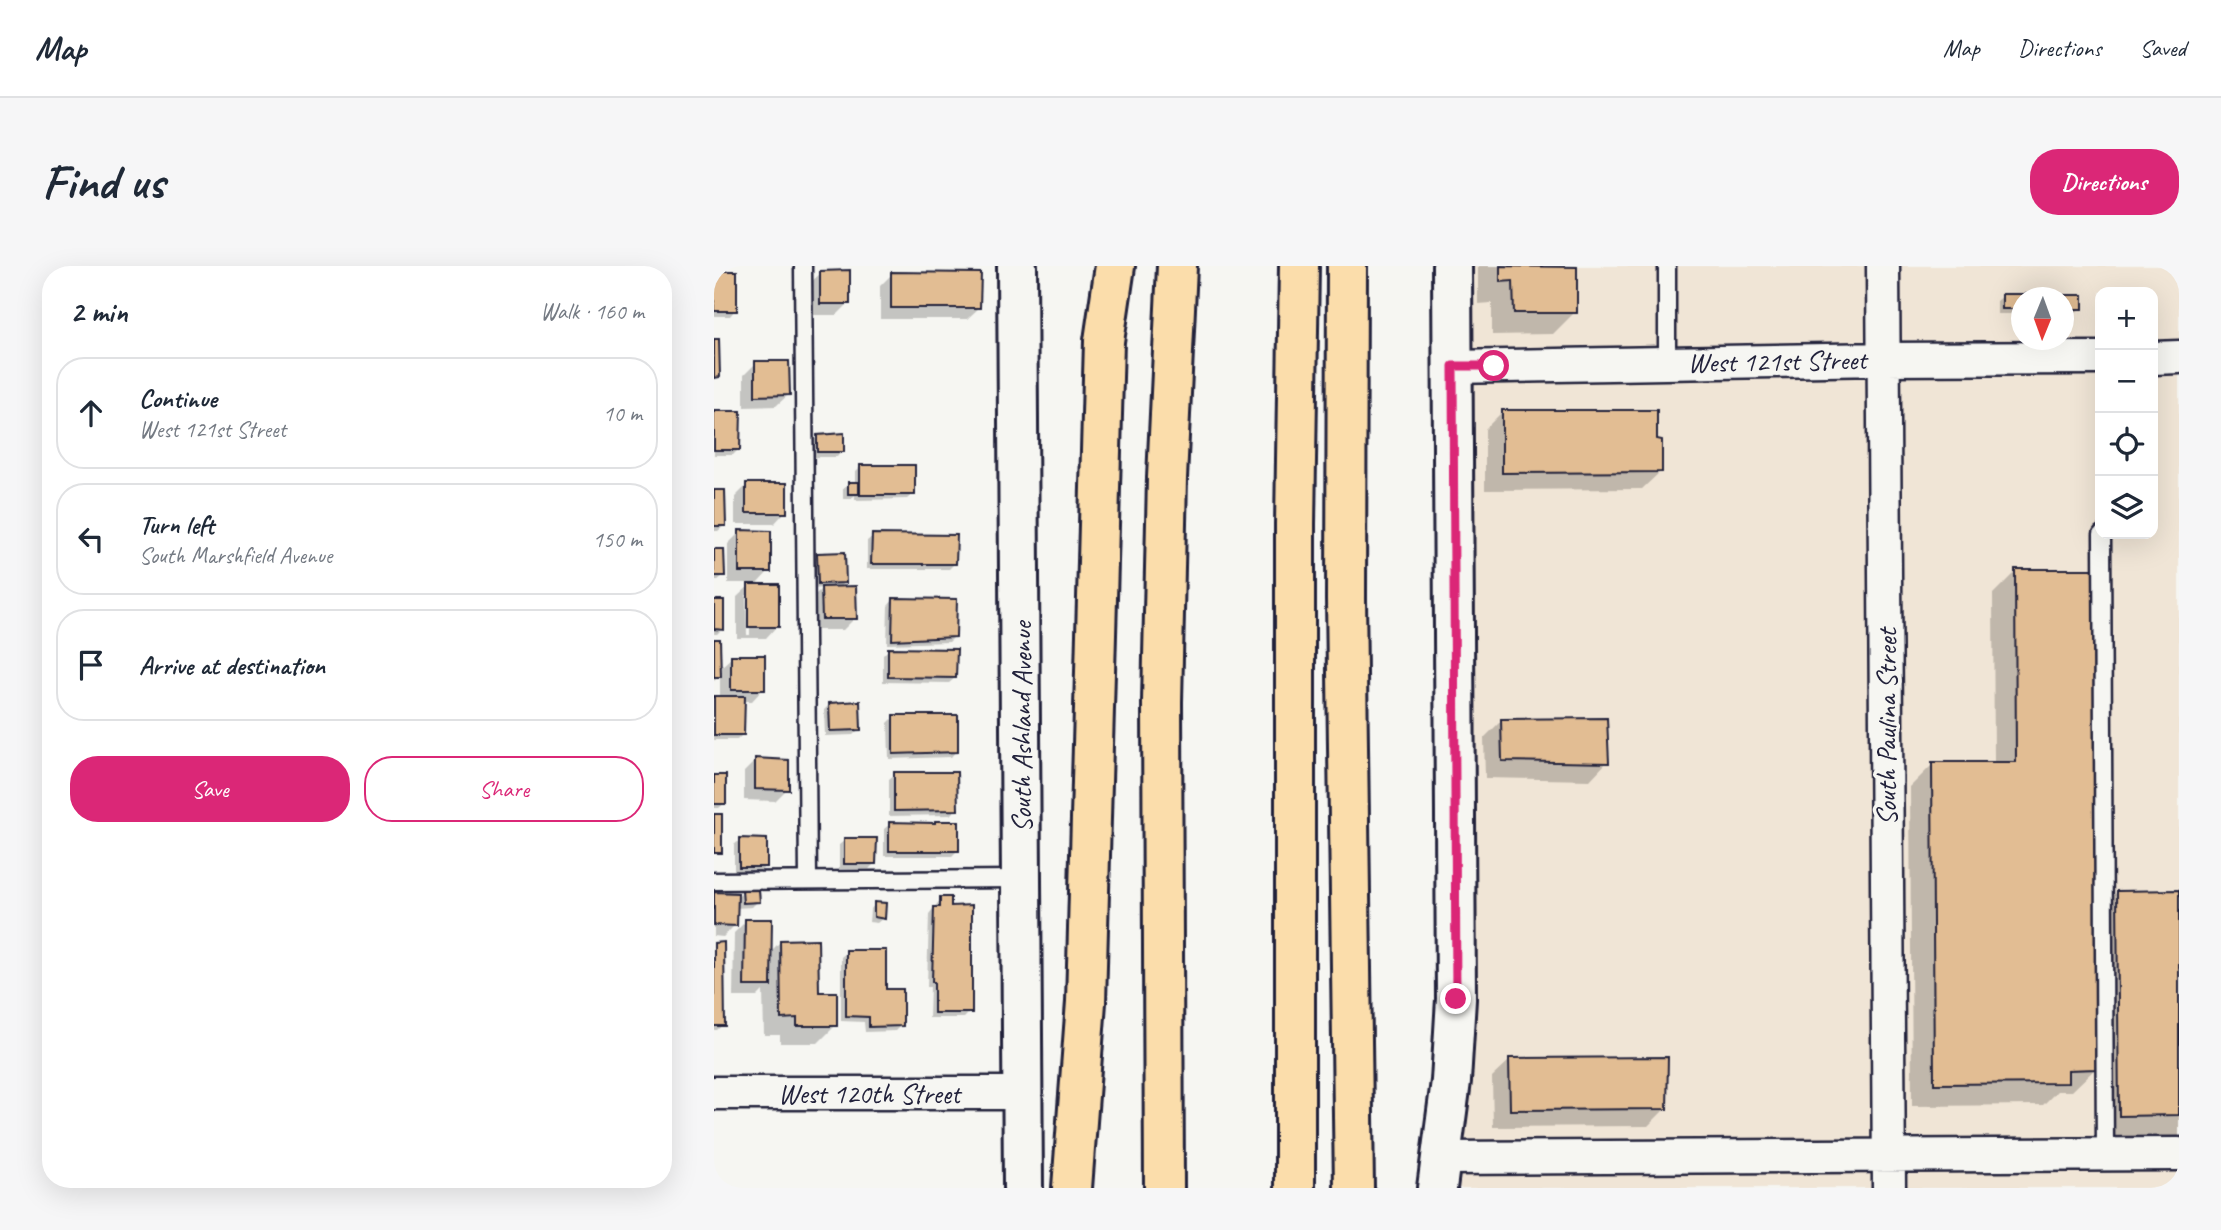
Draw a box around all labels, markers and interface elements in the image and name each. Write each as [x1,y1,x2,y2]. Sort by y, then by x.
text: Map [35,27,86,69]
text: Map [1943,33,1980,63]
text: Directions [2018,33,2101,63]
text: Saved [2139,33,2186,63]
button: Directions [2030,149,2179,215]
text: Find us [42,151,164,213]
north arrow [2011,287,2074,350]
map controls [2095,287,2158,539]
button: + [2095,287,2158,350]
text: 2 min [70,293,127,331]
text: Walk · 160 m [540,297,644,326]
street label: West 121st Street [1687,342,1869,380]
route start [1478,350,1509,381]
button: − [2095,350,2158,413]
text: Continue [139,382,217,415]
icon: ahead [72,394,110,432]
text: 10 m [603,399,642,428]
button: locate [2095,413,2158,476]
text: West 121st Street [139,415,286,444]
button: layers [2095,476,2158,539]
text: Turn left [139,508,214,541]
icon: left [72,520,110,558]
text: 150 m [593,525,642,554]
text: South Marshfield Avenue [139,541,332,570]
street label: South Ashland Avenue [1004,620,1039,832]
street label: South Paulina Street [1869,626,1904,826]
icon: arrive [72,646,110,684]
text: Arrive at destination [139,649,325,682]
button: Save [70,756,350,822]
button: Share [364,756,644,822]
route end [1440,983,1471,1014]
street label: West 120th Street [778,1076,963,1111]

